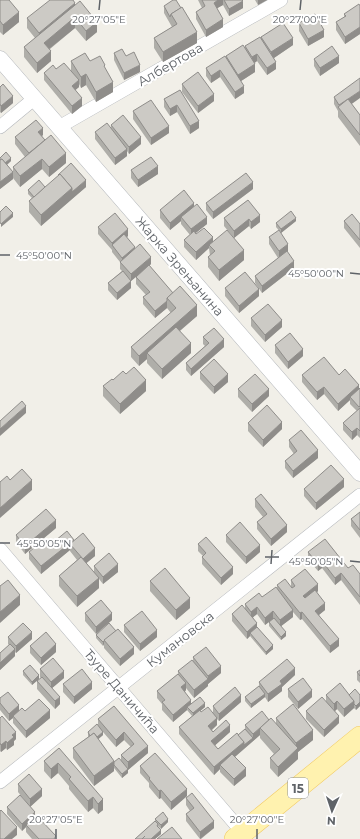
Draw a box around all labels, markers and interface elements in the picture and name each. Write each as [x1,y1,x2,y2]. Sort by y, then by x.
text: 20°27'05"E [72,13,126,26]
text: 20°27'00"E [273,13,328,26]
street label: Албертова [134,39,206,89]
street label: Жарка Зрењанина [132,213,228,319]
text: 45°50'00"N [16,249,72,262]
text: 45°50'00"N [288,267,344,280]
text: 45°50'05"N [17,537,71,550]
text: 45°50'05"N [289,555,343,568]
street label: Кумановска [143,608,217,670]
street label: Ђуре Даничића [81,645,163,737]
road number: 15 [288,778,308,798]
north arrow [312,791,352,831]
text: 20°27'05"E [29,813,83,826]
text: 20°27'00"E [230,813,285,826]
text: N [327,814,336,828]

